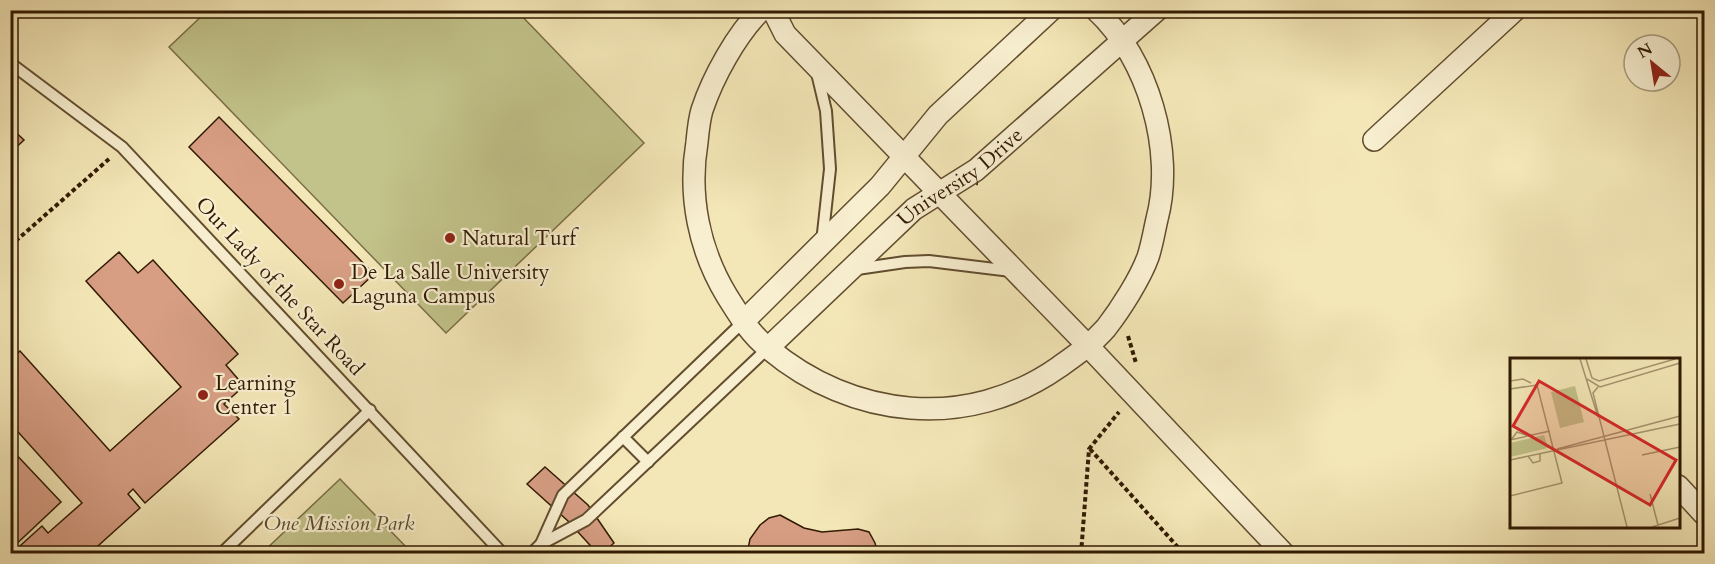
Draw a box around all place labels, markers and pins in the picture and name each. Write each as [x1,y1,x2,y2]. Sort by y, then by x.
place label: Natural Turf [462,224,579,253]
marker: Natural Turf [443,231,457,245]
place label: De La Salle University Laguna Campus [351,258,550,311]
marker: De La Salle University Laguna Campus [332,277,346,291]
place label: Learning Center 1 [215,369,296,422]
marker: Learning Center 1 [196,388,210,402]

